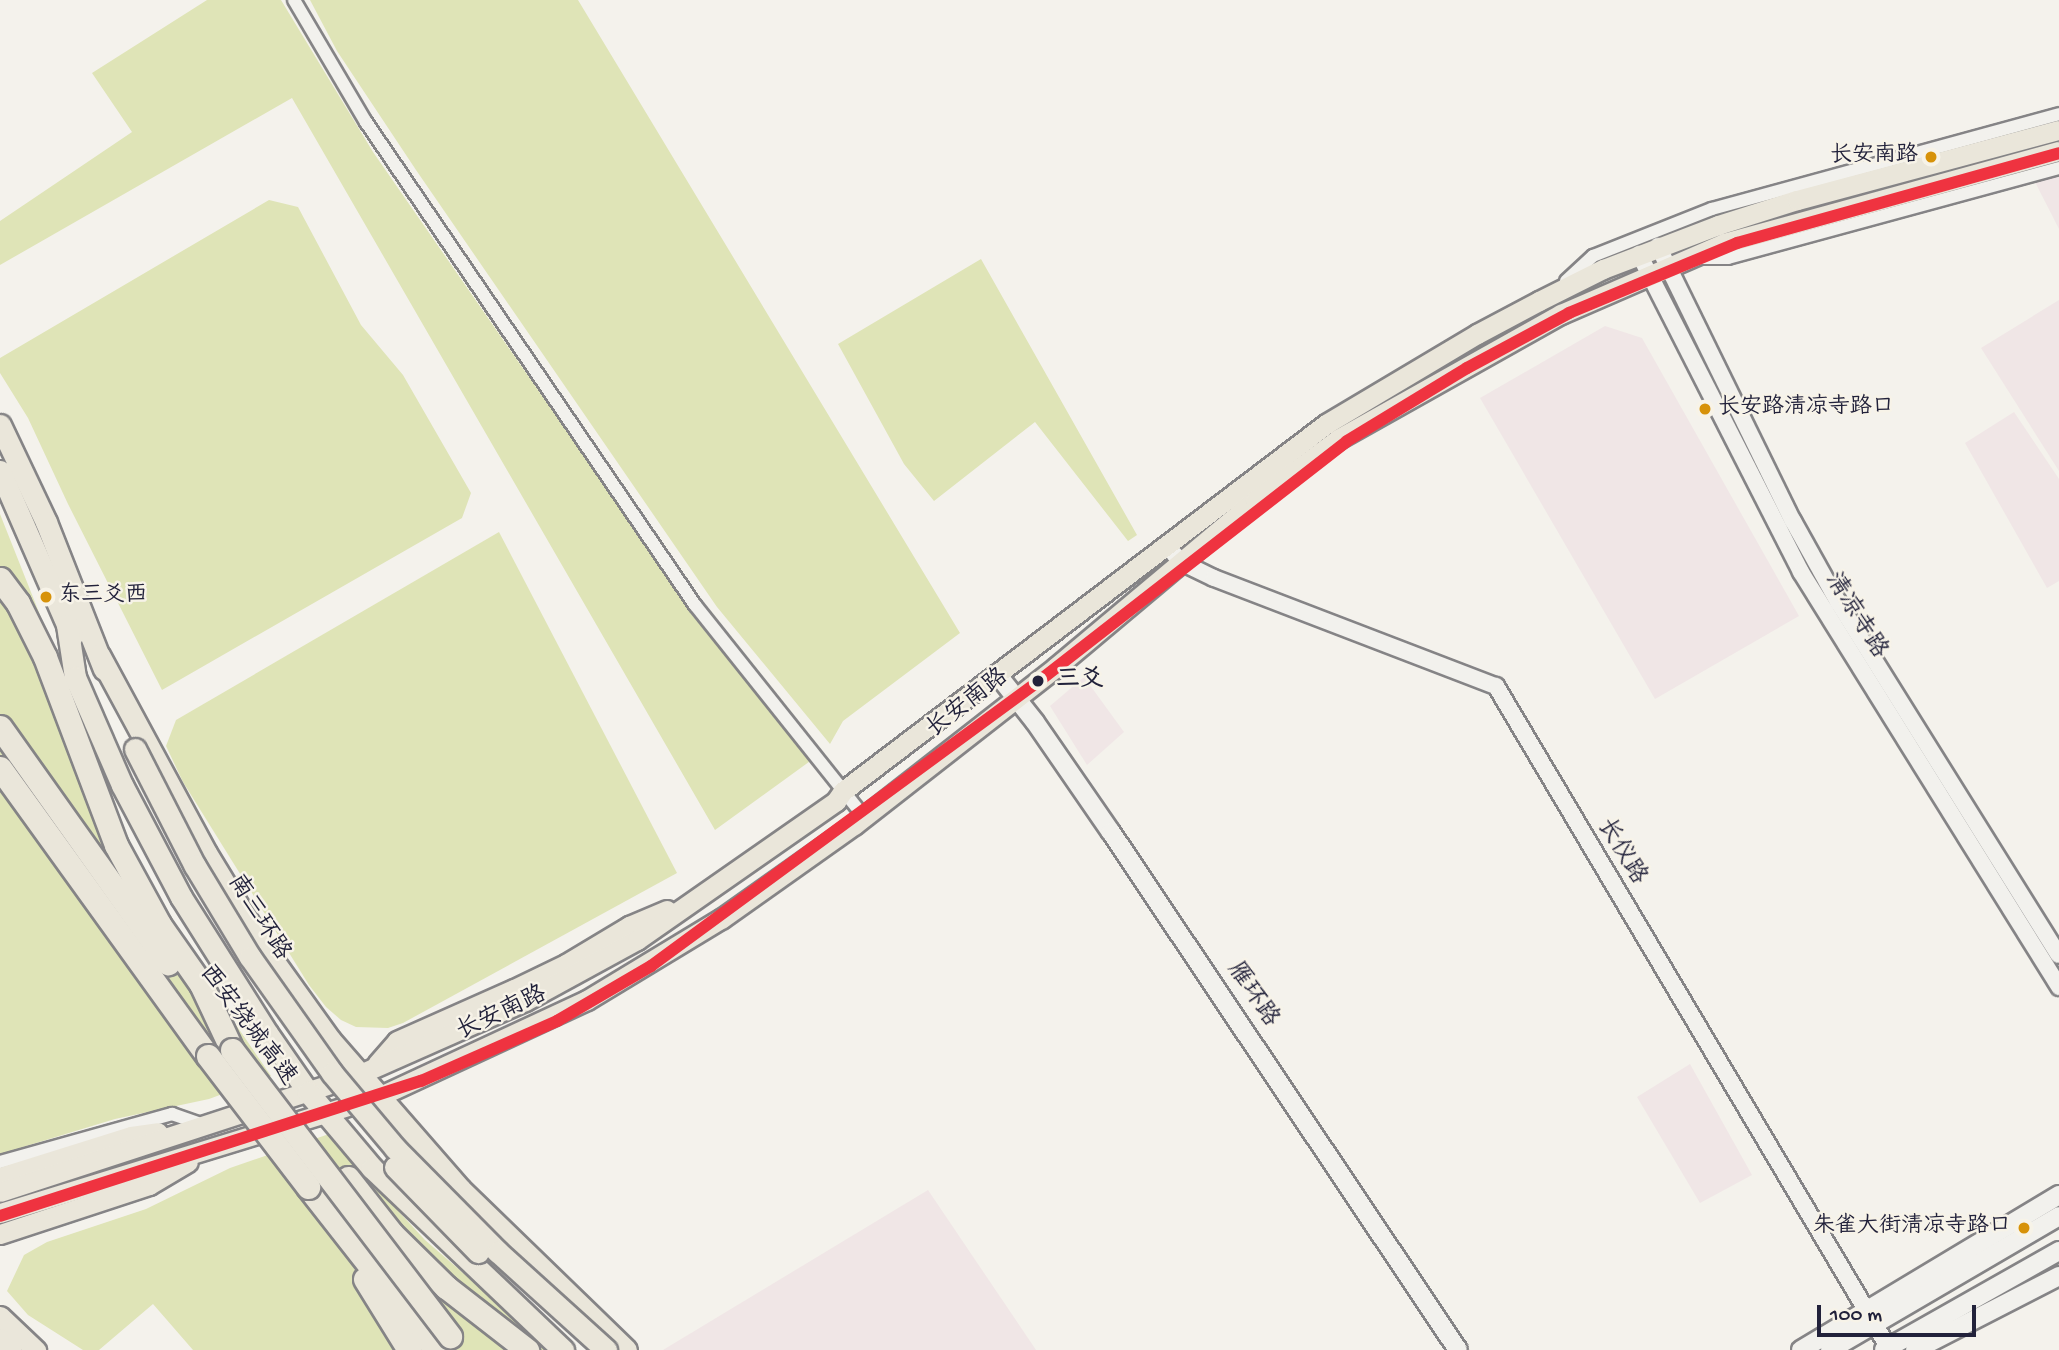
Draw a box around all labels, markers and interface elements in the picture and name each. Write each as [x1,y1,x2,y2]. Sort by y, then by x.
place label: 长安南路 [1830,144,1918,170]
marker: 长安南路 [1924,150,1938,164]
place label: 长安路清凉寺路口 [1718,396,1894,422]
marker: 长安路清凉寺路口 [1698,402,1712,416]
street label: 清凉寺路 [1817,568,1893,664]
place label: 东三爻西 [59,584,147,610]
marker: 东三爻西 [39,590,53,604]
street label: 长安南路 [921,663,1015,745]
place label: 三爻 [1056,667,1104,695]
marker: 三爻 [1026,669,1050,693]
street label: 长仪路 [1590,814,1652,890]
street label: 南三环路 [220,870,296,966]
street label: 雁环路 [1220,957,1284,1033]
street label: 西安绕城高速 [192,960,302,1092]
street label: 长安南路 [452,981,552,1047]
place label: 朱雀大街清凉寺路口 [1813,1215,2011,1241]
marker: 朱雀大街清凉寺路口 [2017,1221,2031,1235]
scale bar [1821,1290,1980,1334]
text: 100 m [1830,1304,1882,1329]

